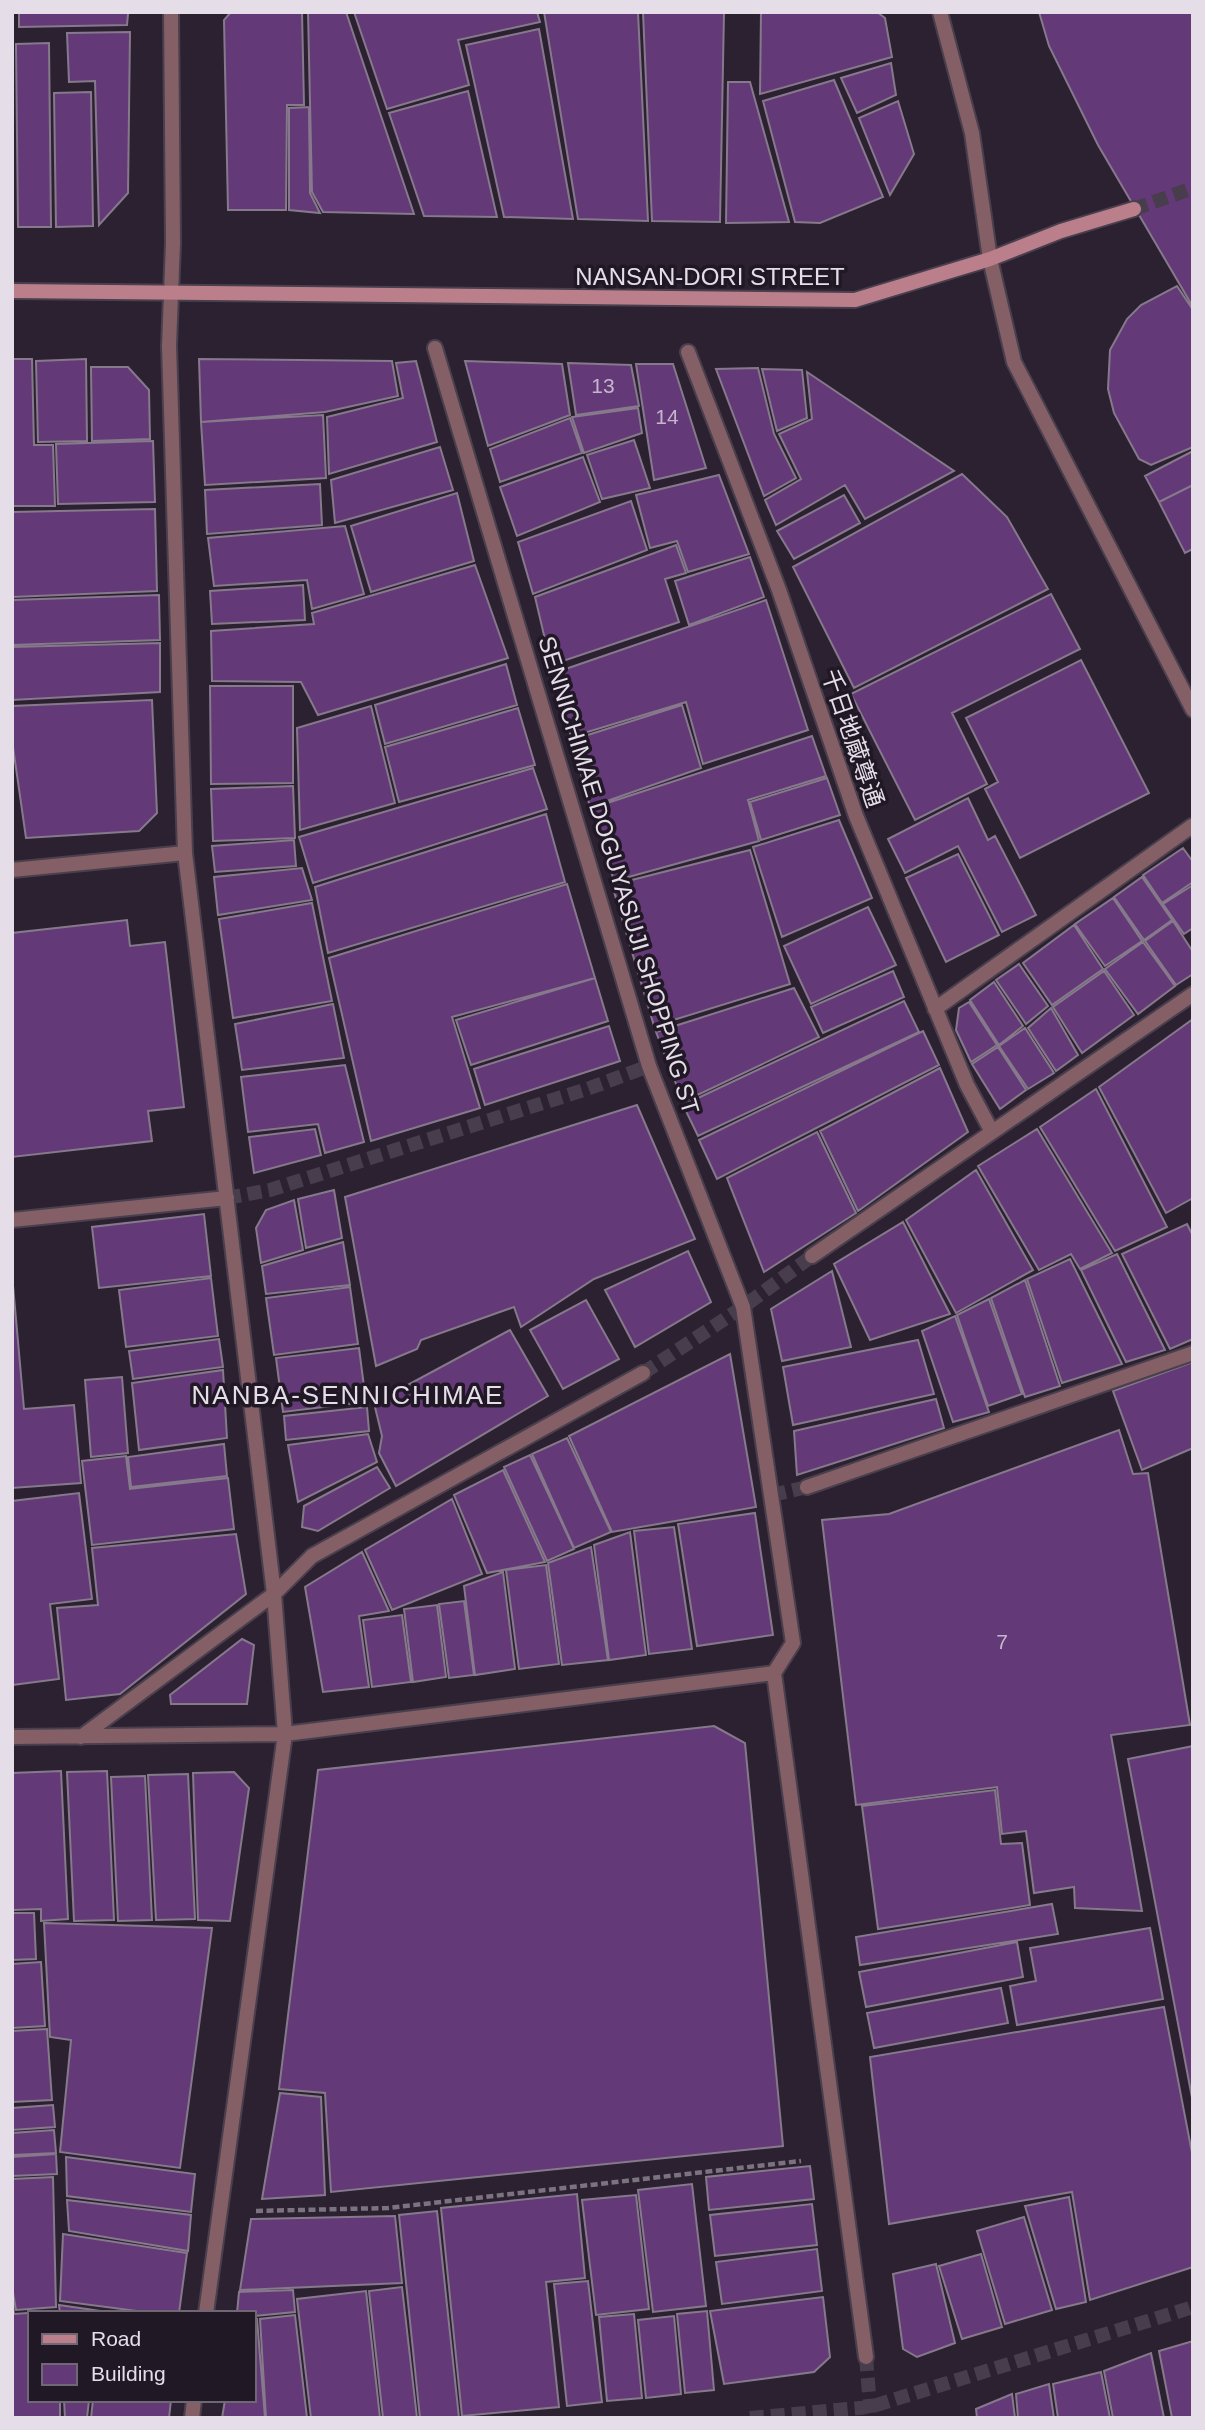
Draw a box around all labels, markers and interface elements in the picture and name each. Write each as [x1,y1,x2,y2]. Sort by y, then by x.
street label: NANSAN-DORI STREET [575,263,845,290]
house number: 13 [591,374,615,397]
house number: 14 [655,405,679,428]
street label: SENNICHIMAE DOGUYASUJI SHOPPING ST [533,633,705,1118]
street label: 千日地蔵尊通 [817,666,889,810]
district label: NANBA-SENNICHIMAE [192,1380,504,1410]
house number: 7 [996,1630,1008,1653]
legend [28,2311,256,2402]
text: Road [91,2327,141,2350]
text: Building [91,2362,166,2385]

